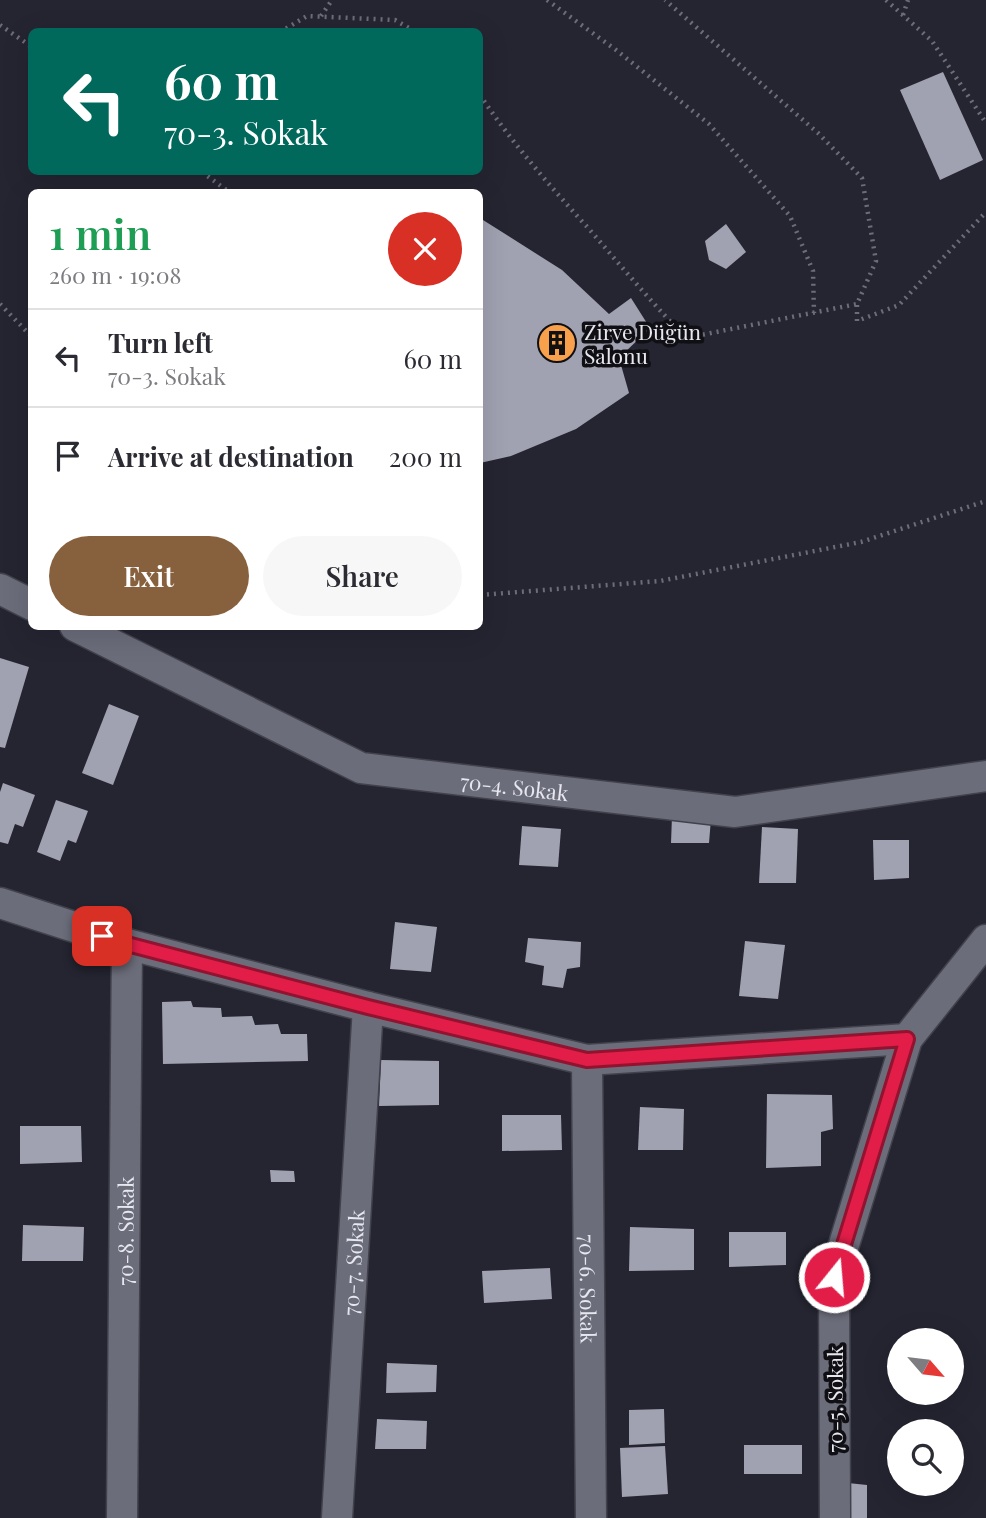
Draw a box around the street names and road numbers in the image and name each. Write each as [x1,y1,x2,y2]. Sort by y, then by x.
street label: 70-4. Sokak [459,766,571,806]
street label: 70-8. Sokak [110,1176,139,1286]
street label: 70-7. Sokak [335,1208,370,1316]
street label: 70-6. Sokak [575,1234,603,1344]
street label: 70-5. Sokak [820,1345,848,1452]

